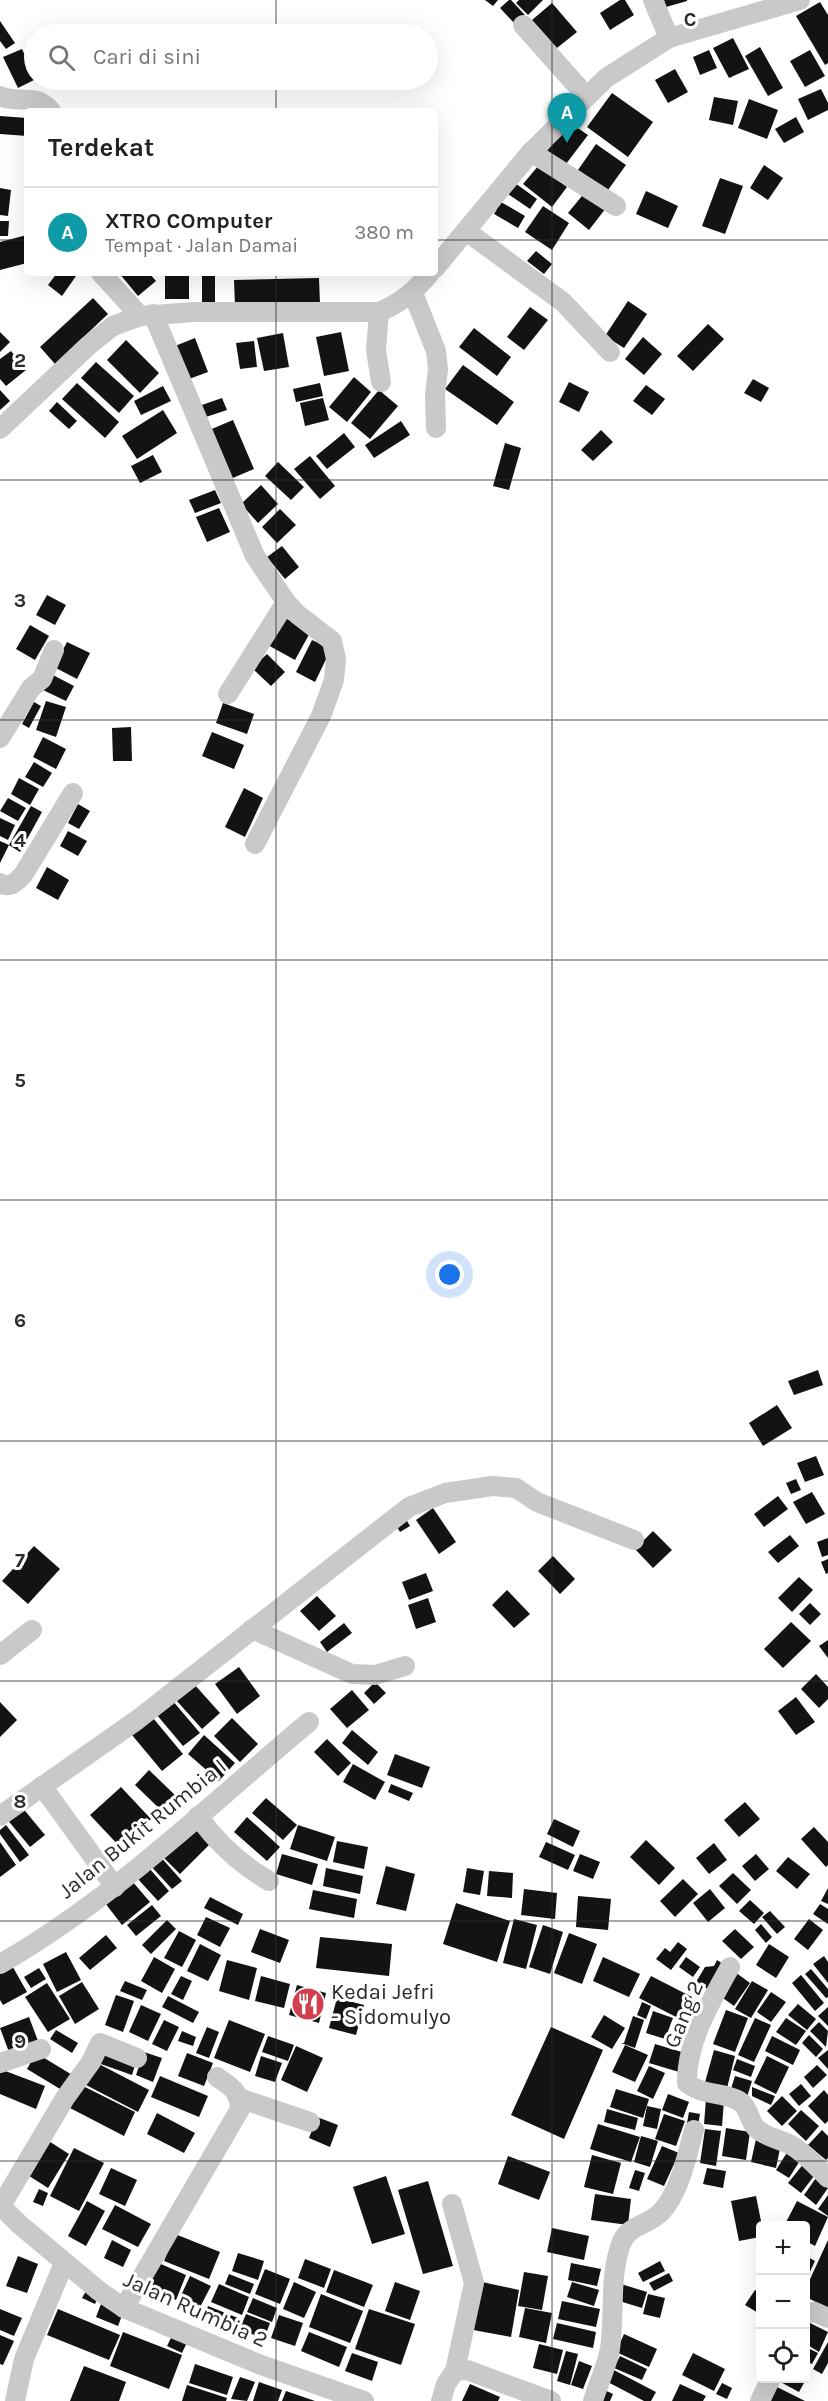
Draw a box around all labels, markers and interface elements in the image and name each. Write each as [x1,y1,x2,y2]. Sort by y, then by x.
text: C [684,8,696,31]
search box [24,24,438,90]
icon: search [45,41,78,74]
text: Cari di sini [93,44,201,70]
pin: A [548,94,586,143]
text: Terdekat [48,132,154,163]
text: XTRO COmputer [105,208,273,234]
text: A [61,221,74,244]
text: 380 m [355,221,414,244]
text: Tempat · Jalan Damai [105,234,298,257]
text: 2 [14,349,26,372]
text: 3 [14,589,26,612]
text: 4 [14,829,26,852]
text: 5 [14,1069,26,1092]
your location [435,1260,464,1289]
text: 6 [14,1309,26,1332]
text: 7 [15,1549,25,1572]
street label: Jalan Bukit Rumbia I [54,1753,232,1904]
text: 8 [14,1790,26,1813]
street label: Gang 2 [659,1977,709,2052]
place label: Kedai Jefri - Sidomulyo [331,1979,451,2030]
restaurant icon: Kedai Jefri - Sidomulyo [290,1986,326,2022]
text: 9 [14,2030,26,2053]
map controls [756,2221,810,2383]
button: + [756,2221,810,2275]
street label: Jalan Rumbia 2 [120,2267,272,2353]
button: − [756,2275,810,2329]
button: locate [756,2329,810,2383]

